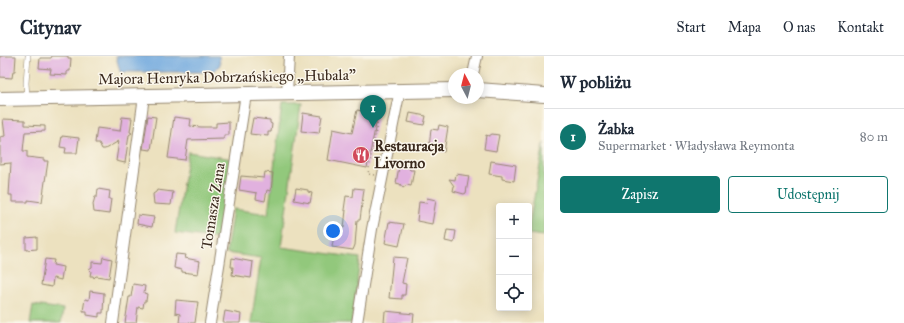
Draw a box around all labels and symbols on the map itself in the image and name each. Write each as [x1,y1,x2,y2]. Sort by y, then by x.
street label: Majora Henryka Dobrzańskiego „Hubala” [98,66,356,88]
north arrow [448,68,484,104]
pin: 1 [360,95,386,128]
place label: Restauracja Livorno [374,137,445,172]
restaurant icon: Restauracja Livorno [351,145,371,165]
street label: Tomasza Zana [197,161,229,251]
your location [323,221,343,241]

